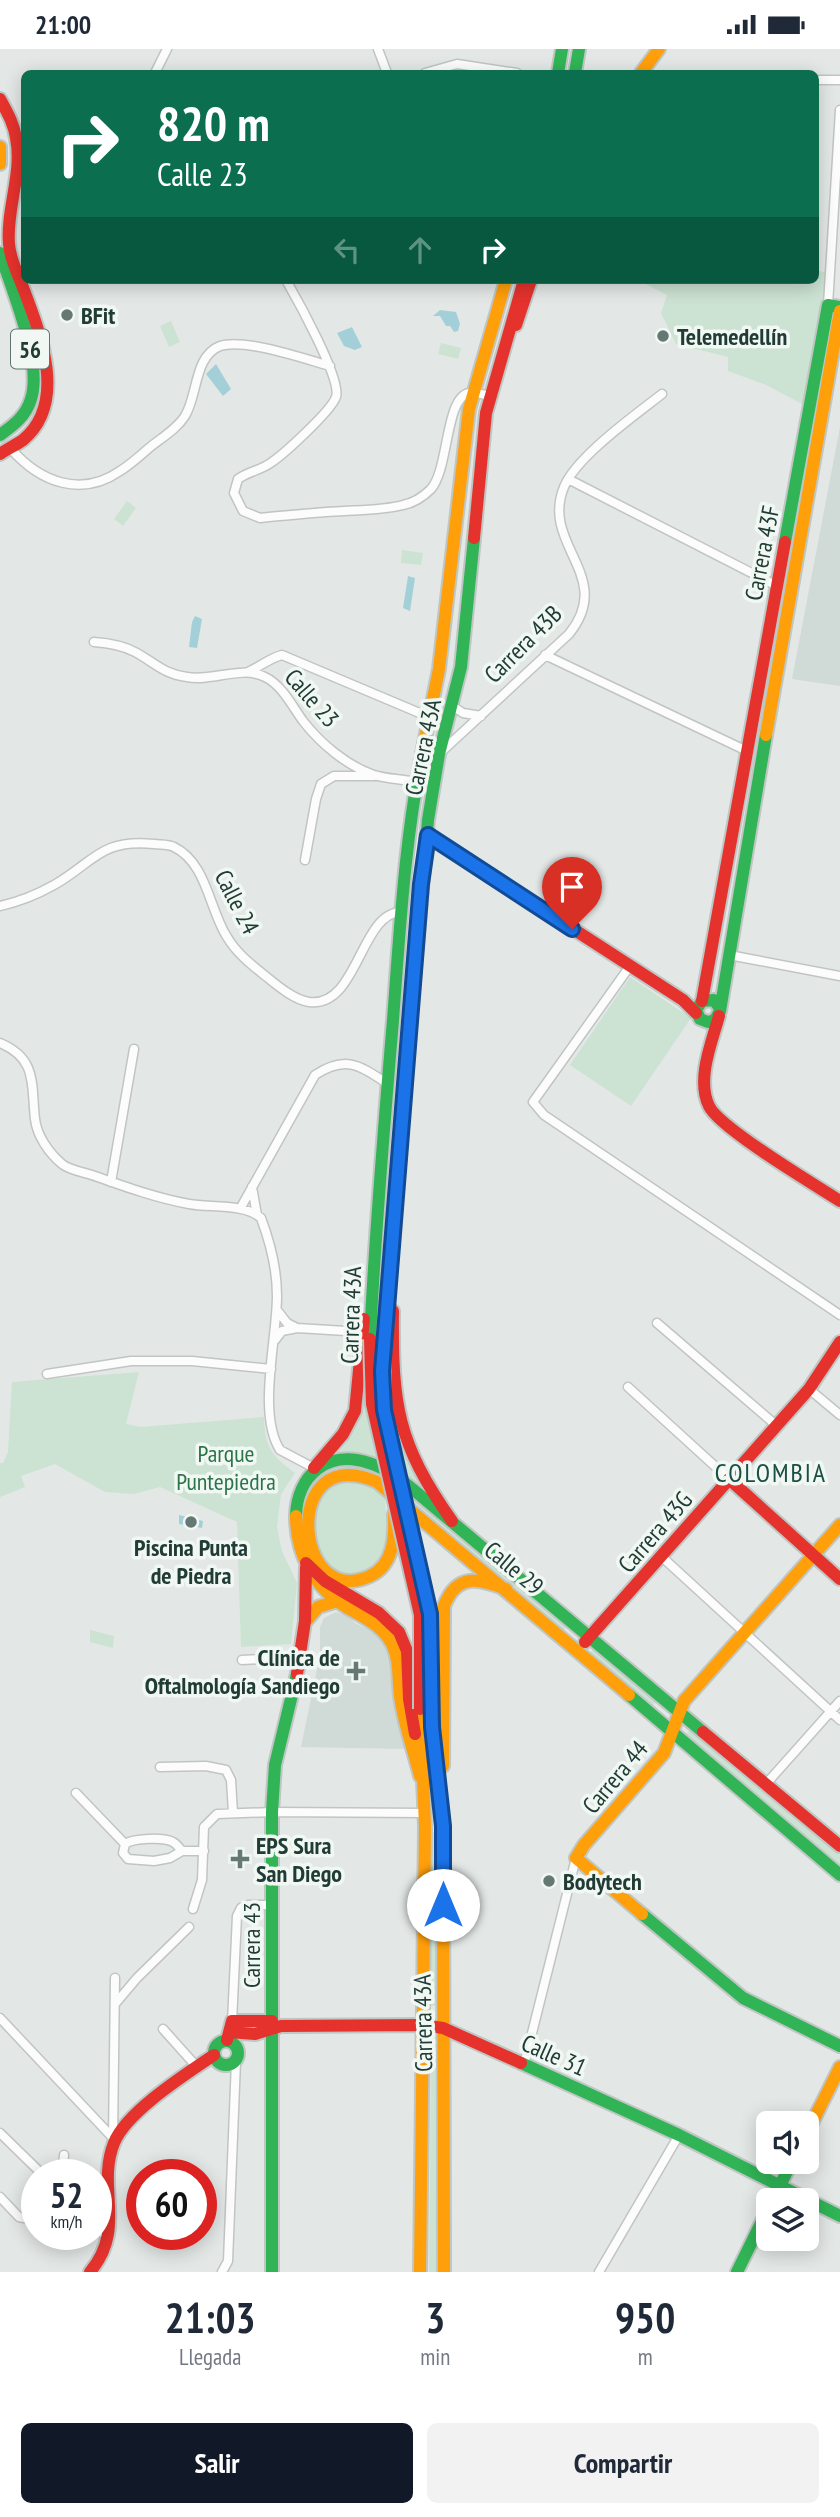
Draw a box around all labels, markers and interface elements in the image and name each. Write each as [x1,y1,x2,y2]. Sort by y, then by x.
text: 21:00 [35,8,91,41]
text: 820 m [157,91,270,155]
icon: right [42,98,133,189]
text: Calle 23 [157,153,248,195]
icon: left [328,231,366,269]
icon: ahead [401,231,439,269]
icon: right [474,231,512,269]
place label: BFit [81,300,115,331]
marker: BFit [59,307,75,323]
place label: Telemedellín [677,321,787,352]
marker: Telemedellín [655,328,671,344]
road number: 56 [11,329,49,369]
street label: Carrera 43F [738,503,786,603]
street label: Carrera 43B [478,599,568,689]
street label: Calle 23 [278,662,346,734]
street label: Carrera 43A [398,695,448,798]
pin [542,857,602,929]
street label: Calle 24 [208,865,266,940]
icon: arrive [553,868,591,906]
street label: Carrera 43A [334,1265,368,1364]
park label: Parque Puntepiedra [176,1438,276,1497]
district label: COLOMBIA [715,1456,827,1489]
street label: Carrera 43G [611,1485,699,1579]
marker: Piscina Punta de Piedra [183,1514,199,1530]
place label: Piscina Punta de Piedra [134,1532,248,1591]
street label: Calle 29 [478,1534,550,1602]
place label: Clínica de Oftalmología Sandiego [145,1642,340,1701]
marker: Clínica de Oftalmología Sandiego [346,1661,366,1681]
street label: Carrera 44 [575,1734,655,1820]
place label: EPS Sura San Diego [256,1830,342,1889]
marker: EPS Sura San Diego [230,1849,250,1869]
place label: Bodytech [563,1866,642,1897]
position arrow [406,1868,480,1942]
marker: Bodytech [541,1873,557,1889]
street label: Carrera 43 [236,1902,267,1988]
street label: Carrera 43A [407,1973,439,2072]
street label: Calle 31 [517,2027,591,2083]
map controls [756,2111,819,2251]
button: sound [756,2111,819,2174]
speed limit sign: 60 [126,2159,217,2250]
text: 52 [50,2172,83,2218]
button: layers [756,2188,819,2251]
text: km/h [51,2210,82,2233]
text: 21:03 [165,2290,256,2345]
text: 3 [425,2290,445,2345]
text: 950 [615,2290,675,2345]
text: Llegada [179,2342,241,2371]
text: min [420,2342,450,2371]
text: m [638,2342,653,2371]
button: Salir [21,2423,413,2503]
button: Compartir [427,2423,819,2503]

